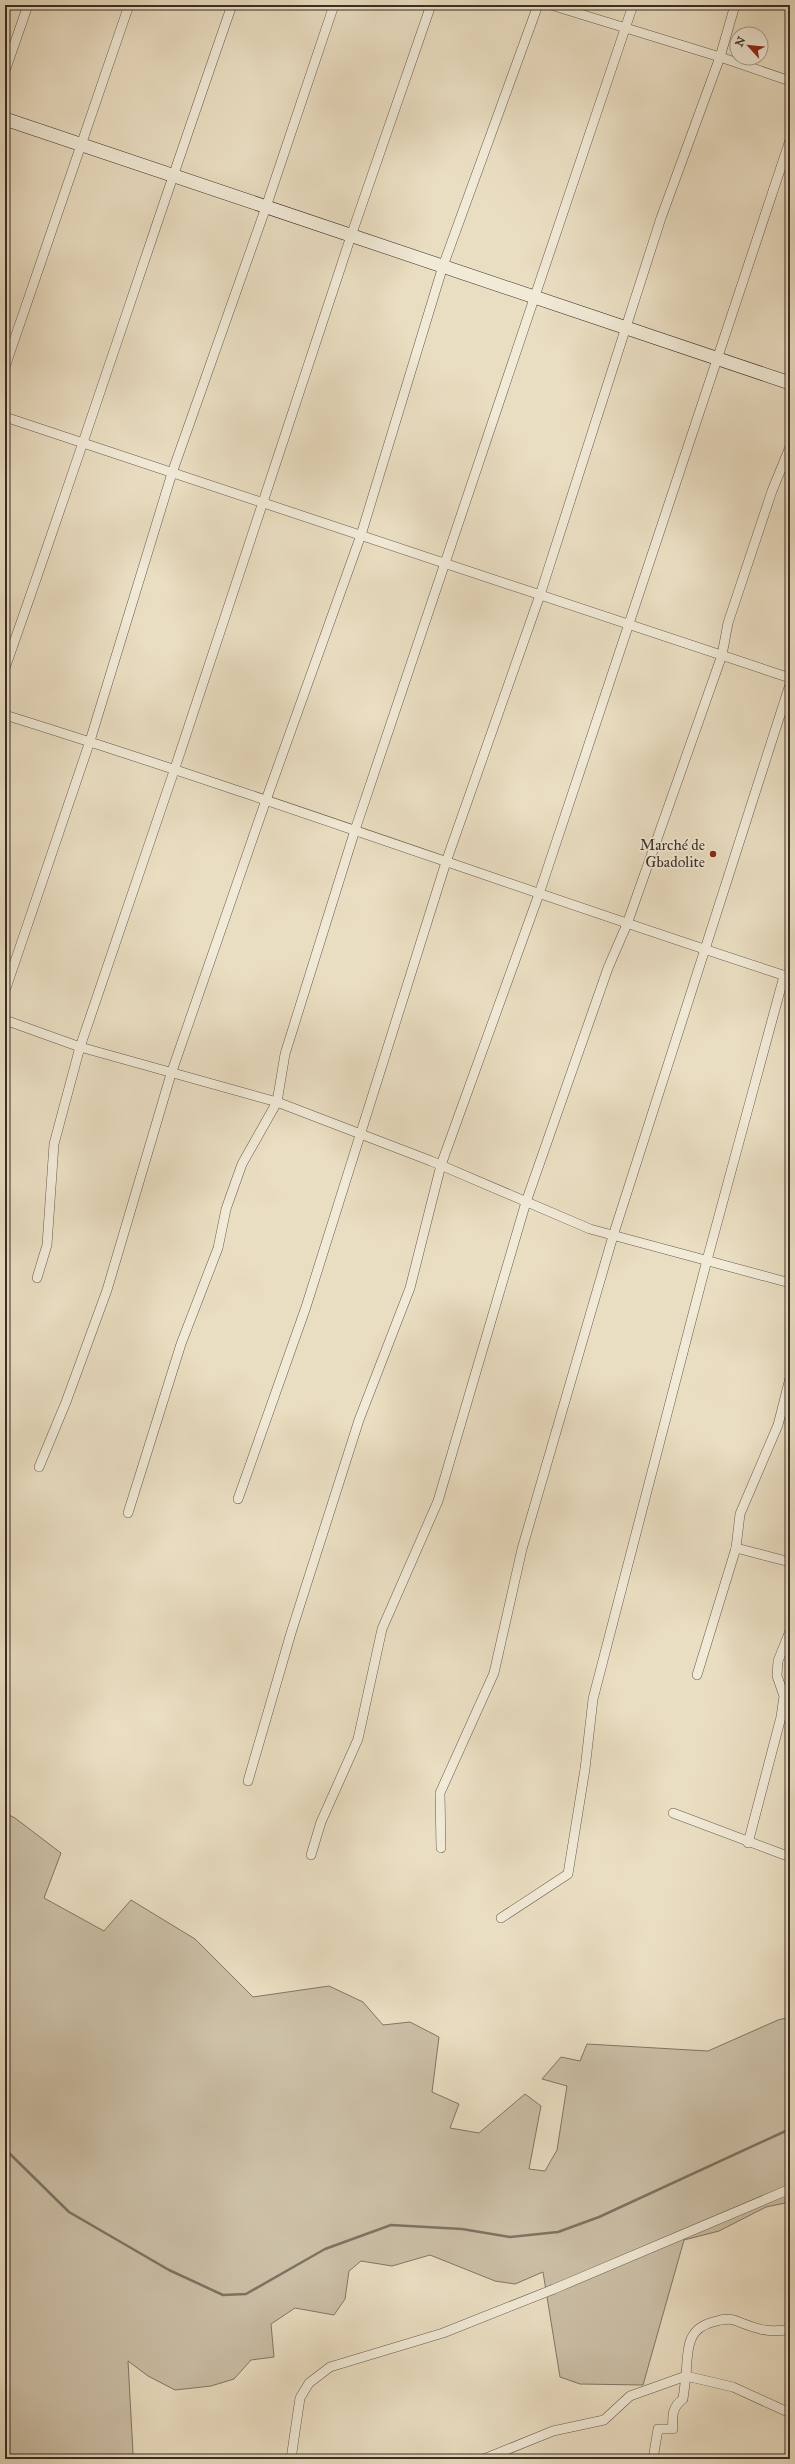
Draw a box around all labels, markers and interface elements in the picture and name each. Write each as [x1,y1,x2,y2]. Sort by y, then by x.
north arrow [729,26,769,66]
text: N [733,34,749,49]
place label: Marché de Gbadolite [640,836,705,871]
marker: Marché de Gbadolite [708,849,718,859]

